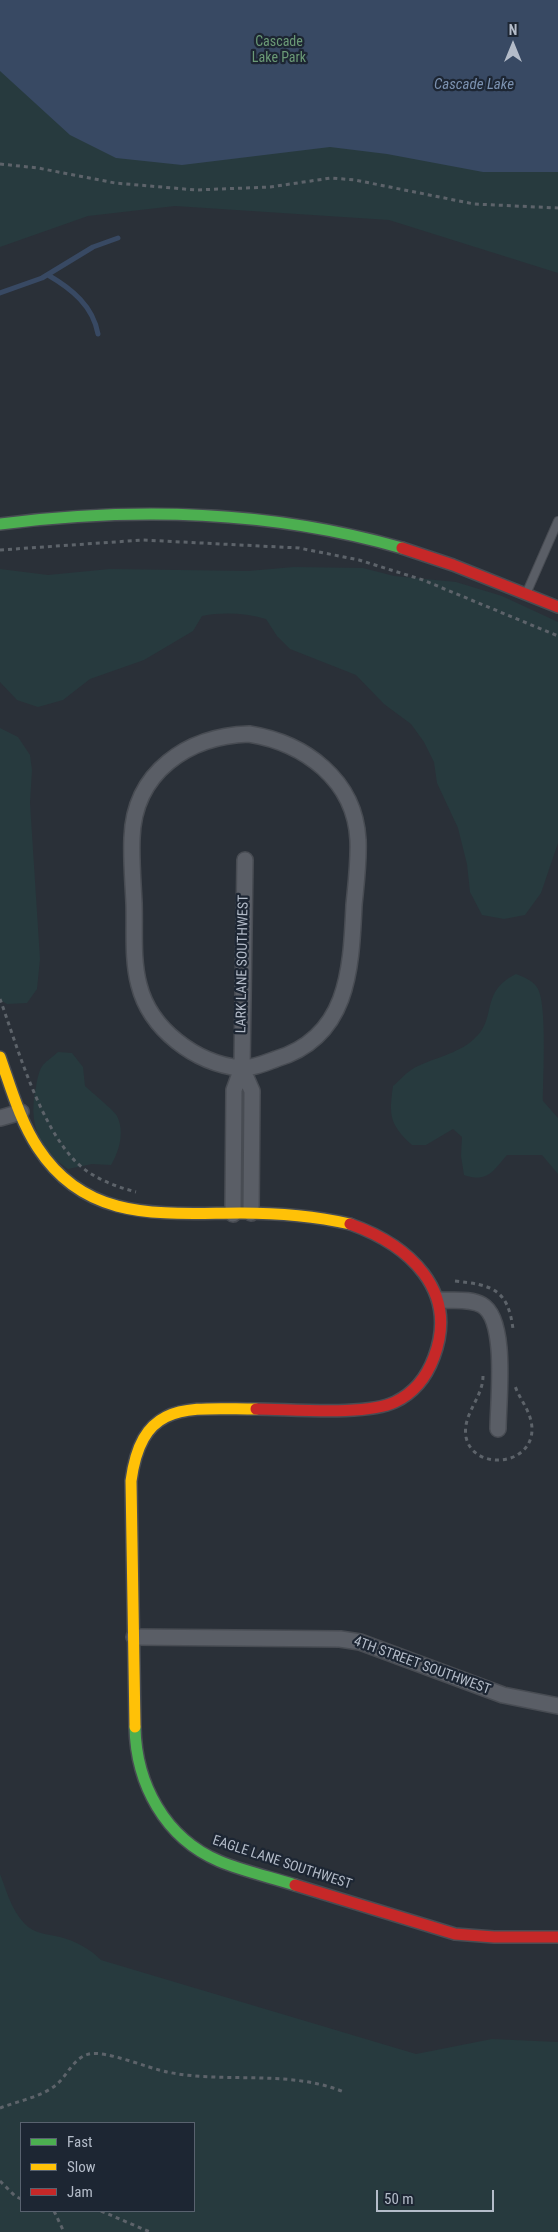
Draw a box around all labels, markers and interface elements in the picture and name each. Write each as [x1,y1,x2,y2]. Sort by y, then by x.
north arrow [488,20,538,70]
text: N [509,22,517,38]
park label: Cascade Lake Park [252,34,306,66]
water label: Cascade Lake [434,76,514,94]
street label: LARK LANE SOUTHWEST [233,895,253,1033]
street label: 4TH STREET SOUTHWEST [351,1633,493,1699]
street label: EAGLE LANE SOUTHWEST [210,1833,354,1893]
legend [20,2122,195,2212]
text: Fast [67,2133,92,2151]
text: Slow [67,2158,96,2176]
scale bar [378,2180,496,2212]
text: Jam [67,2183,93,2201]
text: 50 m [384,2190,414,2208]

